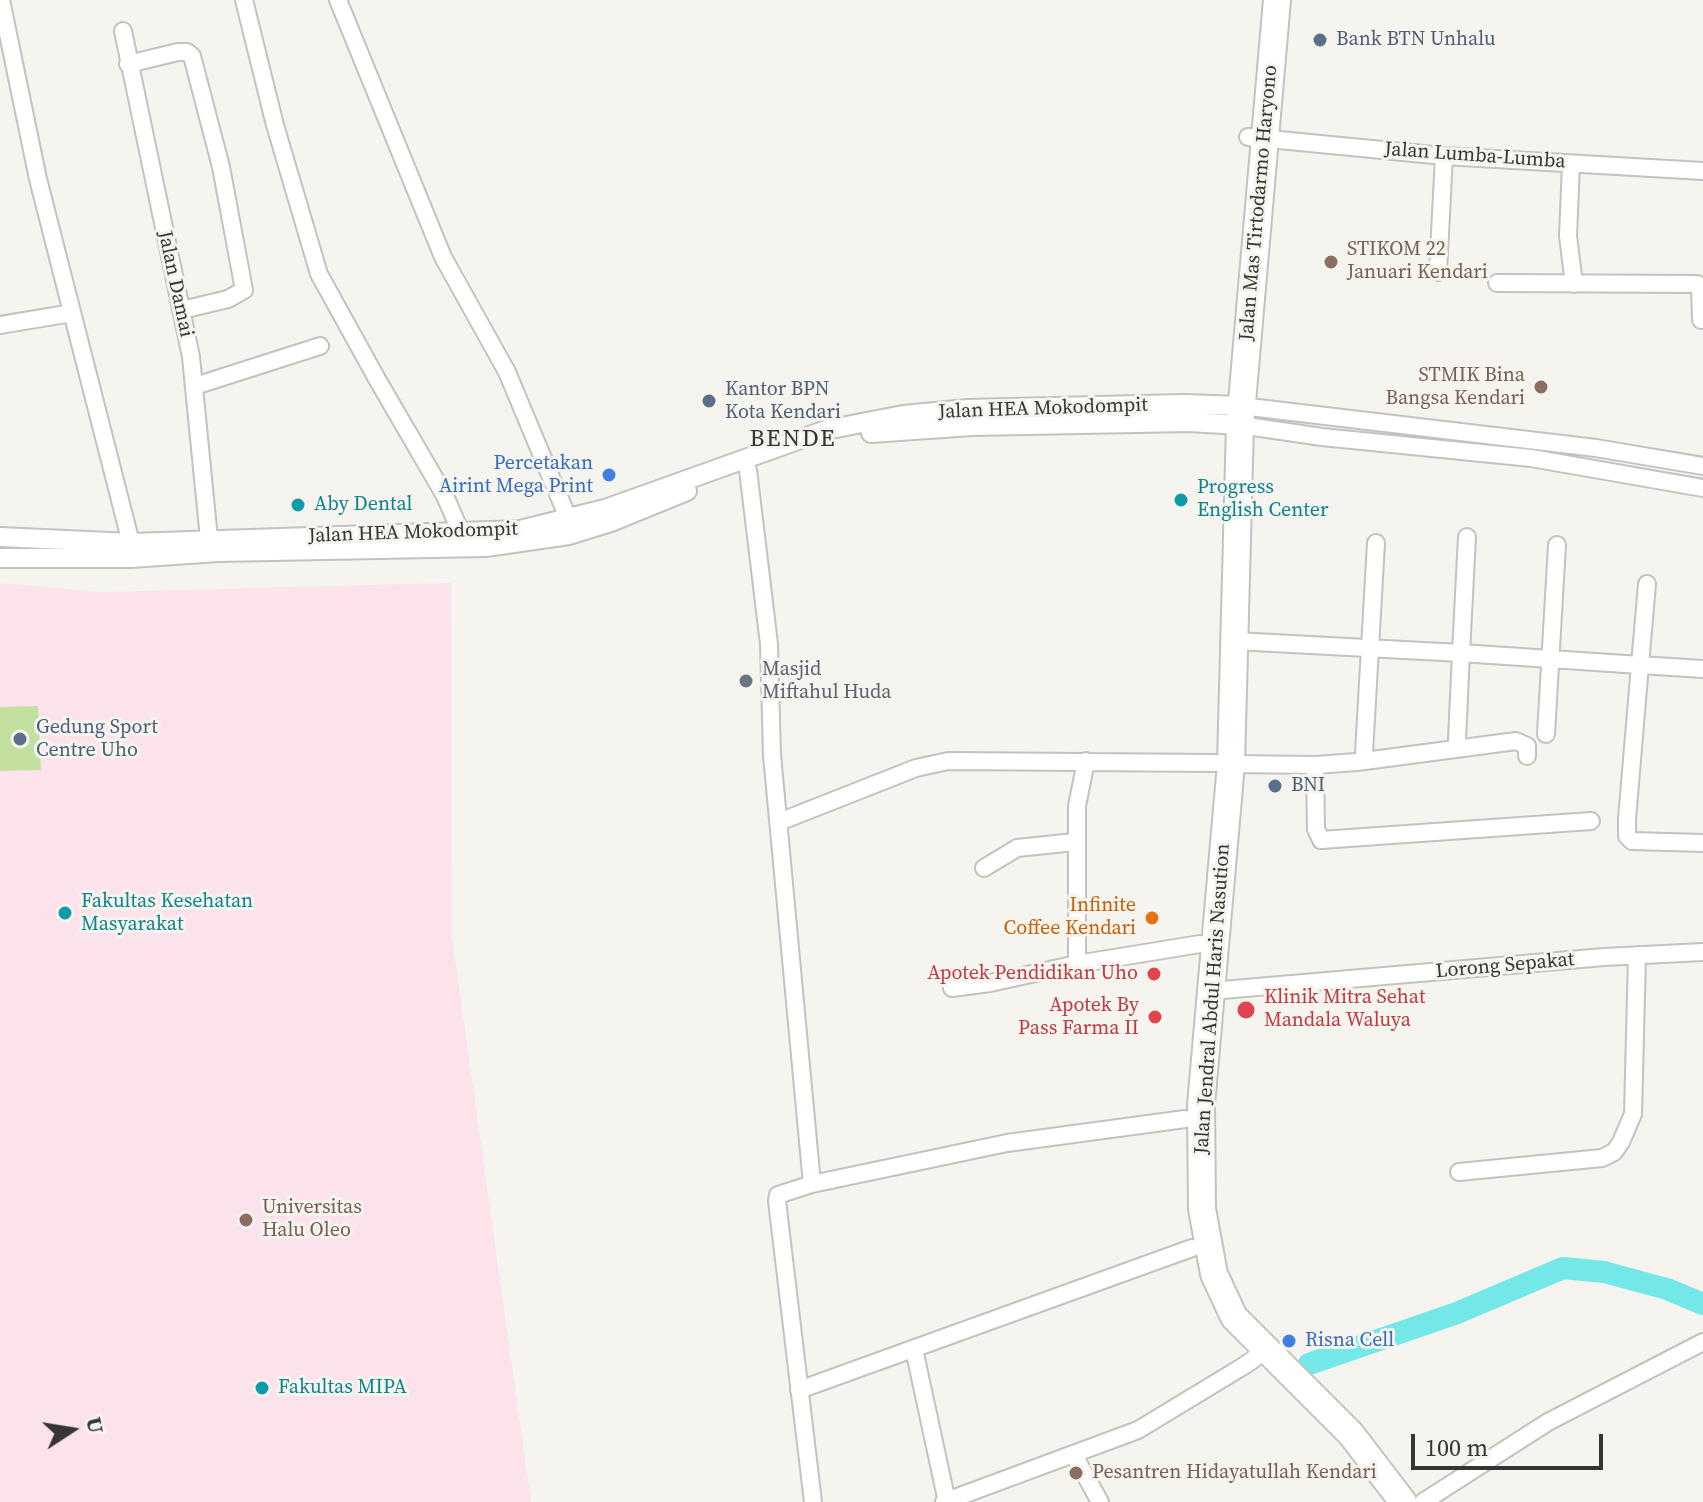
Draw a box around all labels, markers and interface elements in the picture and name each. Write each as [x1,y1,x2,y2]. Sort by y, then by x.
place label: Bank BTN Unhalu [1336,28,1496,52]
marker: Bank BTN Unhalu [1311,31,1329,49]
street label: Jalan Mas Tirtodarmo Haryono [1235,64,1283,342]
street label: Jalan Lumba-Lumba [1384,138,1566,174]
street label: Jalan Damai [152,229,198,339]
place label: STIKOM 22 Januari Kendari [1347,238,1488,285]
marker: STIKOM 22 Januari Kendari [1322,253,1340,271]
place label: STMIK Bina Bangsa Kendari [1385,364,1525,411]
place label: Kantor BPN Kota Kendari [725,378,841,425]
marker: STMIK Bina Bangsa Kendari [1532,378,1550,396]
marker: Kantor BPN Kota Kendari [700,392,718,410]
street label: Jalan HEA Mokodompit [938,393,1148,425]
district label: BENDE [749,426,837,454]
place label: Percetakan Airint Mega Print [439,452,593,499]
marker: Percetakan Airint Mega Print [600,466,618,484]
place label: Progress English Center [1197,476,1328,523]
marker: Progress English Center [1172,491,1190,509]
place label: Aby Dental [314,493,413,517]
marker: Aby Dental [289,496,307,514]
street label: Jalan HEA Mokodompit [308,517,518,549]
place label: Masjid Miftahul Huda [762,658,891,705]
marker: Masjid Miftahul Huda [737,672,755,690]
place label: Gedung Sport Centre Uho [36,716,158,763]
marker: Gedung Sport Centre Uho [11,730,29,748]
place label: BNI [1291,774,1325,798]
marker: BNI [1266,777,1284,795]
street label: Jalan Jendral Abdul Haris Nasution [1190,843,1236,1155]
place label: Fakultas Kesehatan Masyarakat [81,890,253,937]
place label: Infinite Coffee Kendari [1004,894,1136,941]
marker: Fakultas Kesehatan Masyarakat [56,904,74,922]
marker: Infinite Coffee Kendari [1143,909,1161,927]
street label: Lorong Sepakat [1435,948,1575,984]
place label: Apotek Pendidikan Uho [927,962,1138,986]
marker: Apotek Pendidikan Uho [1145,965,1163,983]
place label: Klinik Mitra Sehat Mandala Waluya [1264,986,1425,1033]
place label: Apotek By Pass Farma II [1018,994,1139,1041]
marker: Klinik Mitra Sehat Mandala Waluya [1235,999,1257,1021]
marker: Apotek By Pass Farma II [1146,1008,1164,1026]
place label: Universitas Halu Oleo [262,1196,362,1243]
marker: Universitas Halu Oleo [237,1211,255,1229]
place label: Risna Cell [1305,1329,1394,1353]
marker: Risna Cell [1280,1332,1298,1350]
place label: Fakultas MIPA [278,1376,407,1400]
marker: Fakultas MIPA [253,1379,271,1397]
north arrow [32,1390,112,1470]
text: U [79,1414,112,1436]
scale bar [1415,1418,1607,1468]
text: 100 m [1425,1431,1488,1464]
place label: Pesantren Hidayatullah Kendari [1092,1461,1377,1485]
marker: Pesantren Hidayatullah Kendari [1067,1464,1085,1482]

